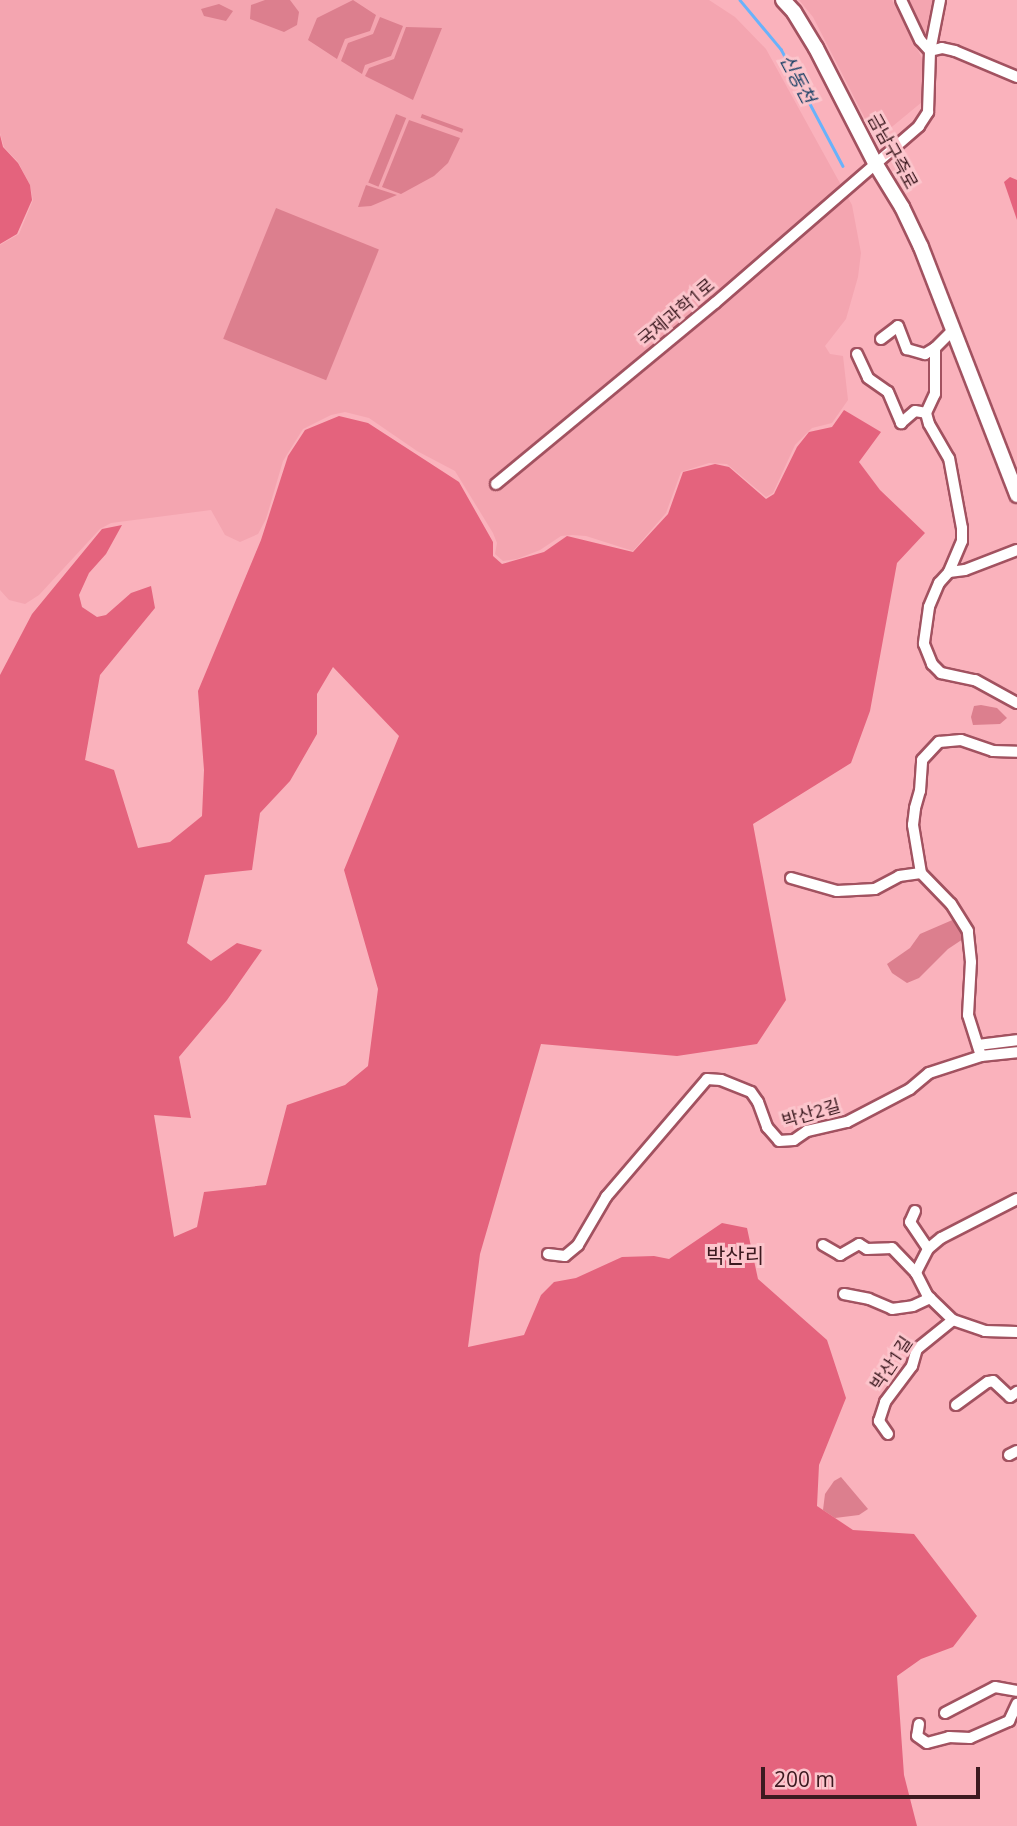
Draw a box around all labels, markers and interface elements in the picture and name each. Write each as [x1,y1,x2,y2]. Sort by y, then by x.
water label: 신동천 [775,50,819,108]
street label: 금남구즉로 [863,110,923,192]
street label: 국제과학1로 [633,274,719,350]
street label: 박산2길 [779,1094,843,1132]
district label: 박산리 [706,1242,764,1268]
street label: 박산1길 [865,1332,917,1394]
scale bar [765,1752,984,1796]
text: 200 m [774,1765,835,1793]

